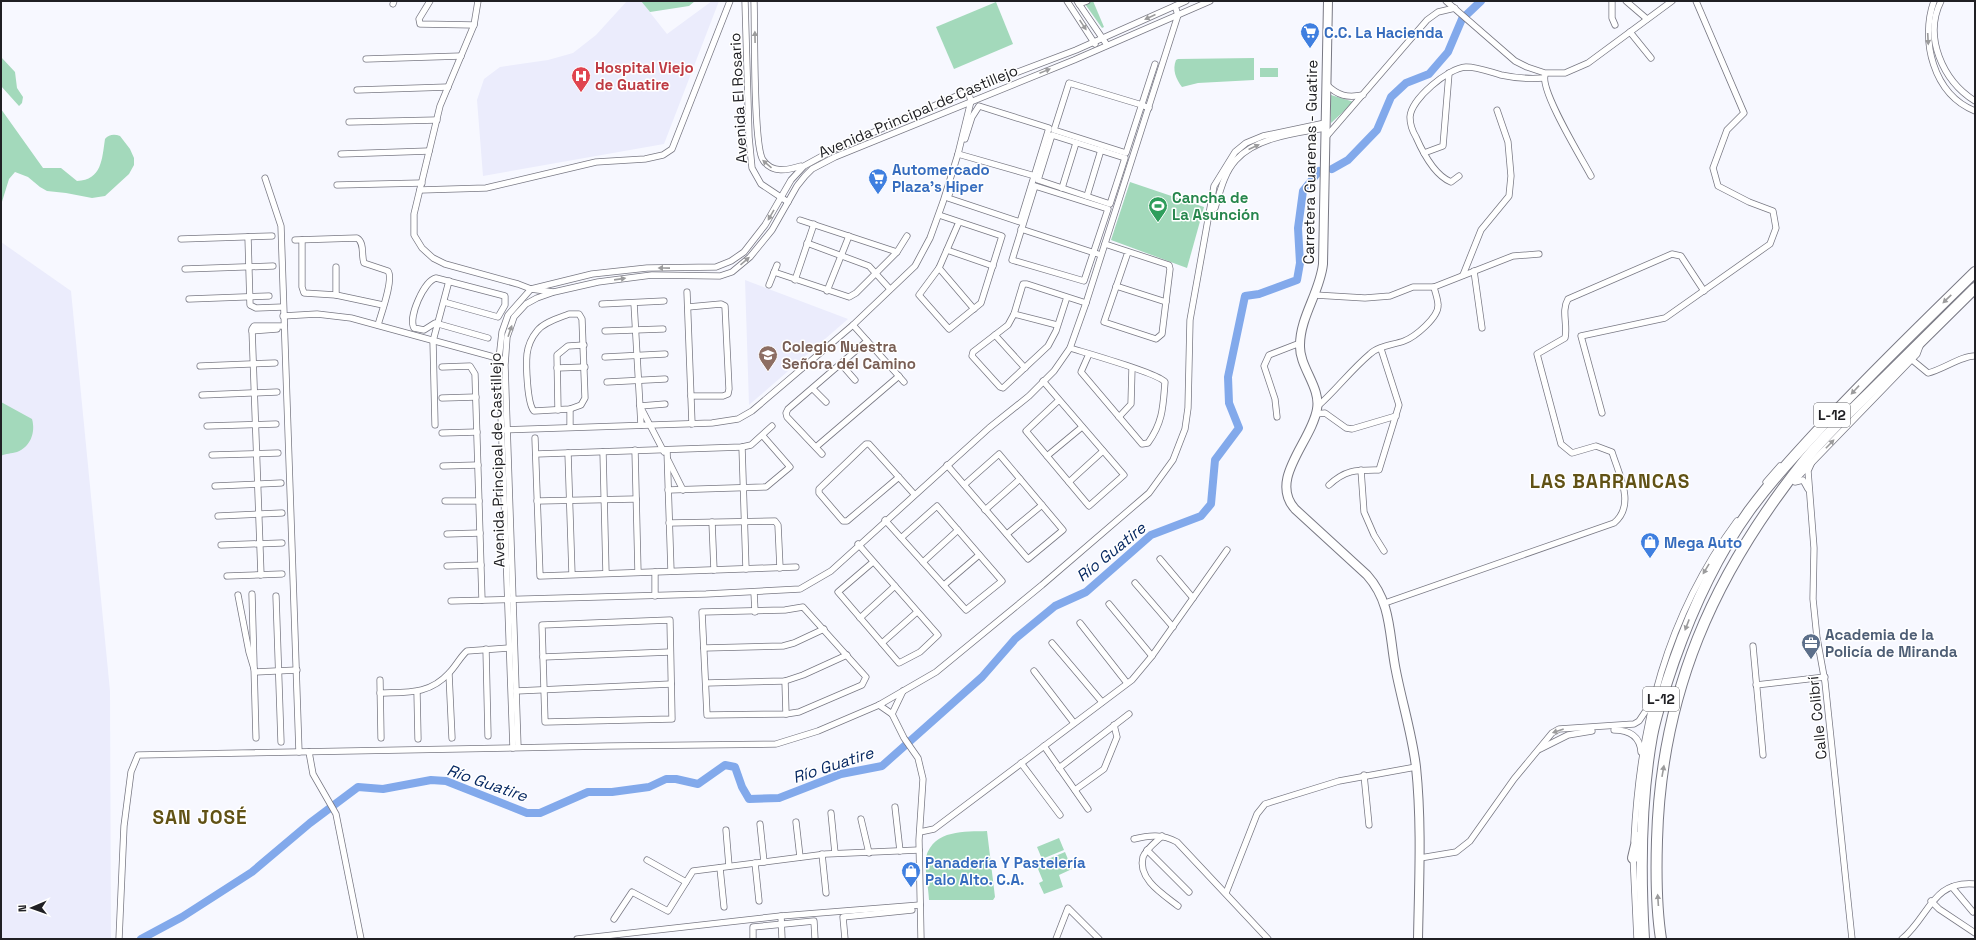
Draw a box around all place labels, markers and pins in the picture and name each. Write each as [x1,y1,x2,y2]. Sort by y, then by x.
supermarket icon: C.C. La Hacienda [1299,21,1321,49]
place label: C.C. La Hacienda [1324,23,1444,42]
place label: Hospital Viejo de Guatire [595,58,694,94]
hospital icon: Hospital Viejo de Guatire [570,65,592,93]
place label: Automercado Plaza's Hiper [892,160,990,196]
supermarket icon: Automercado Plaza's Hiper [867,167,889,195]
place label: Cancha de La Asunción [1172,188,1259,224]
sports icon: Cancha de La Asunción [1147,195,1169,223]
place label: Colegio Nuestra Señora del Camino [782,337,916,373]
school or university icon: Colegio Nuestra Señora del Camino [757,344,779,372]
shop icon: Mega Auto [1639,531,1661,559]
place label: Mega Auto [1664,533,1742,552]
place label: Academia de la Policía de Miranda [1825,625,1958,661]
office icon: Academia de la Policía de Miranda [1800,632,1822,660]
place label: Panadería Y Pastelería Palo Alto. C.A. [925,853,1086,889]
shop icon: Panadería Y Pastelería Palo Alto. C.A. [900,860,922,888]

